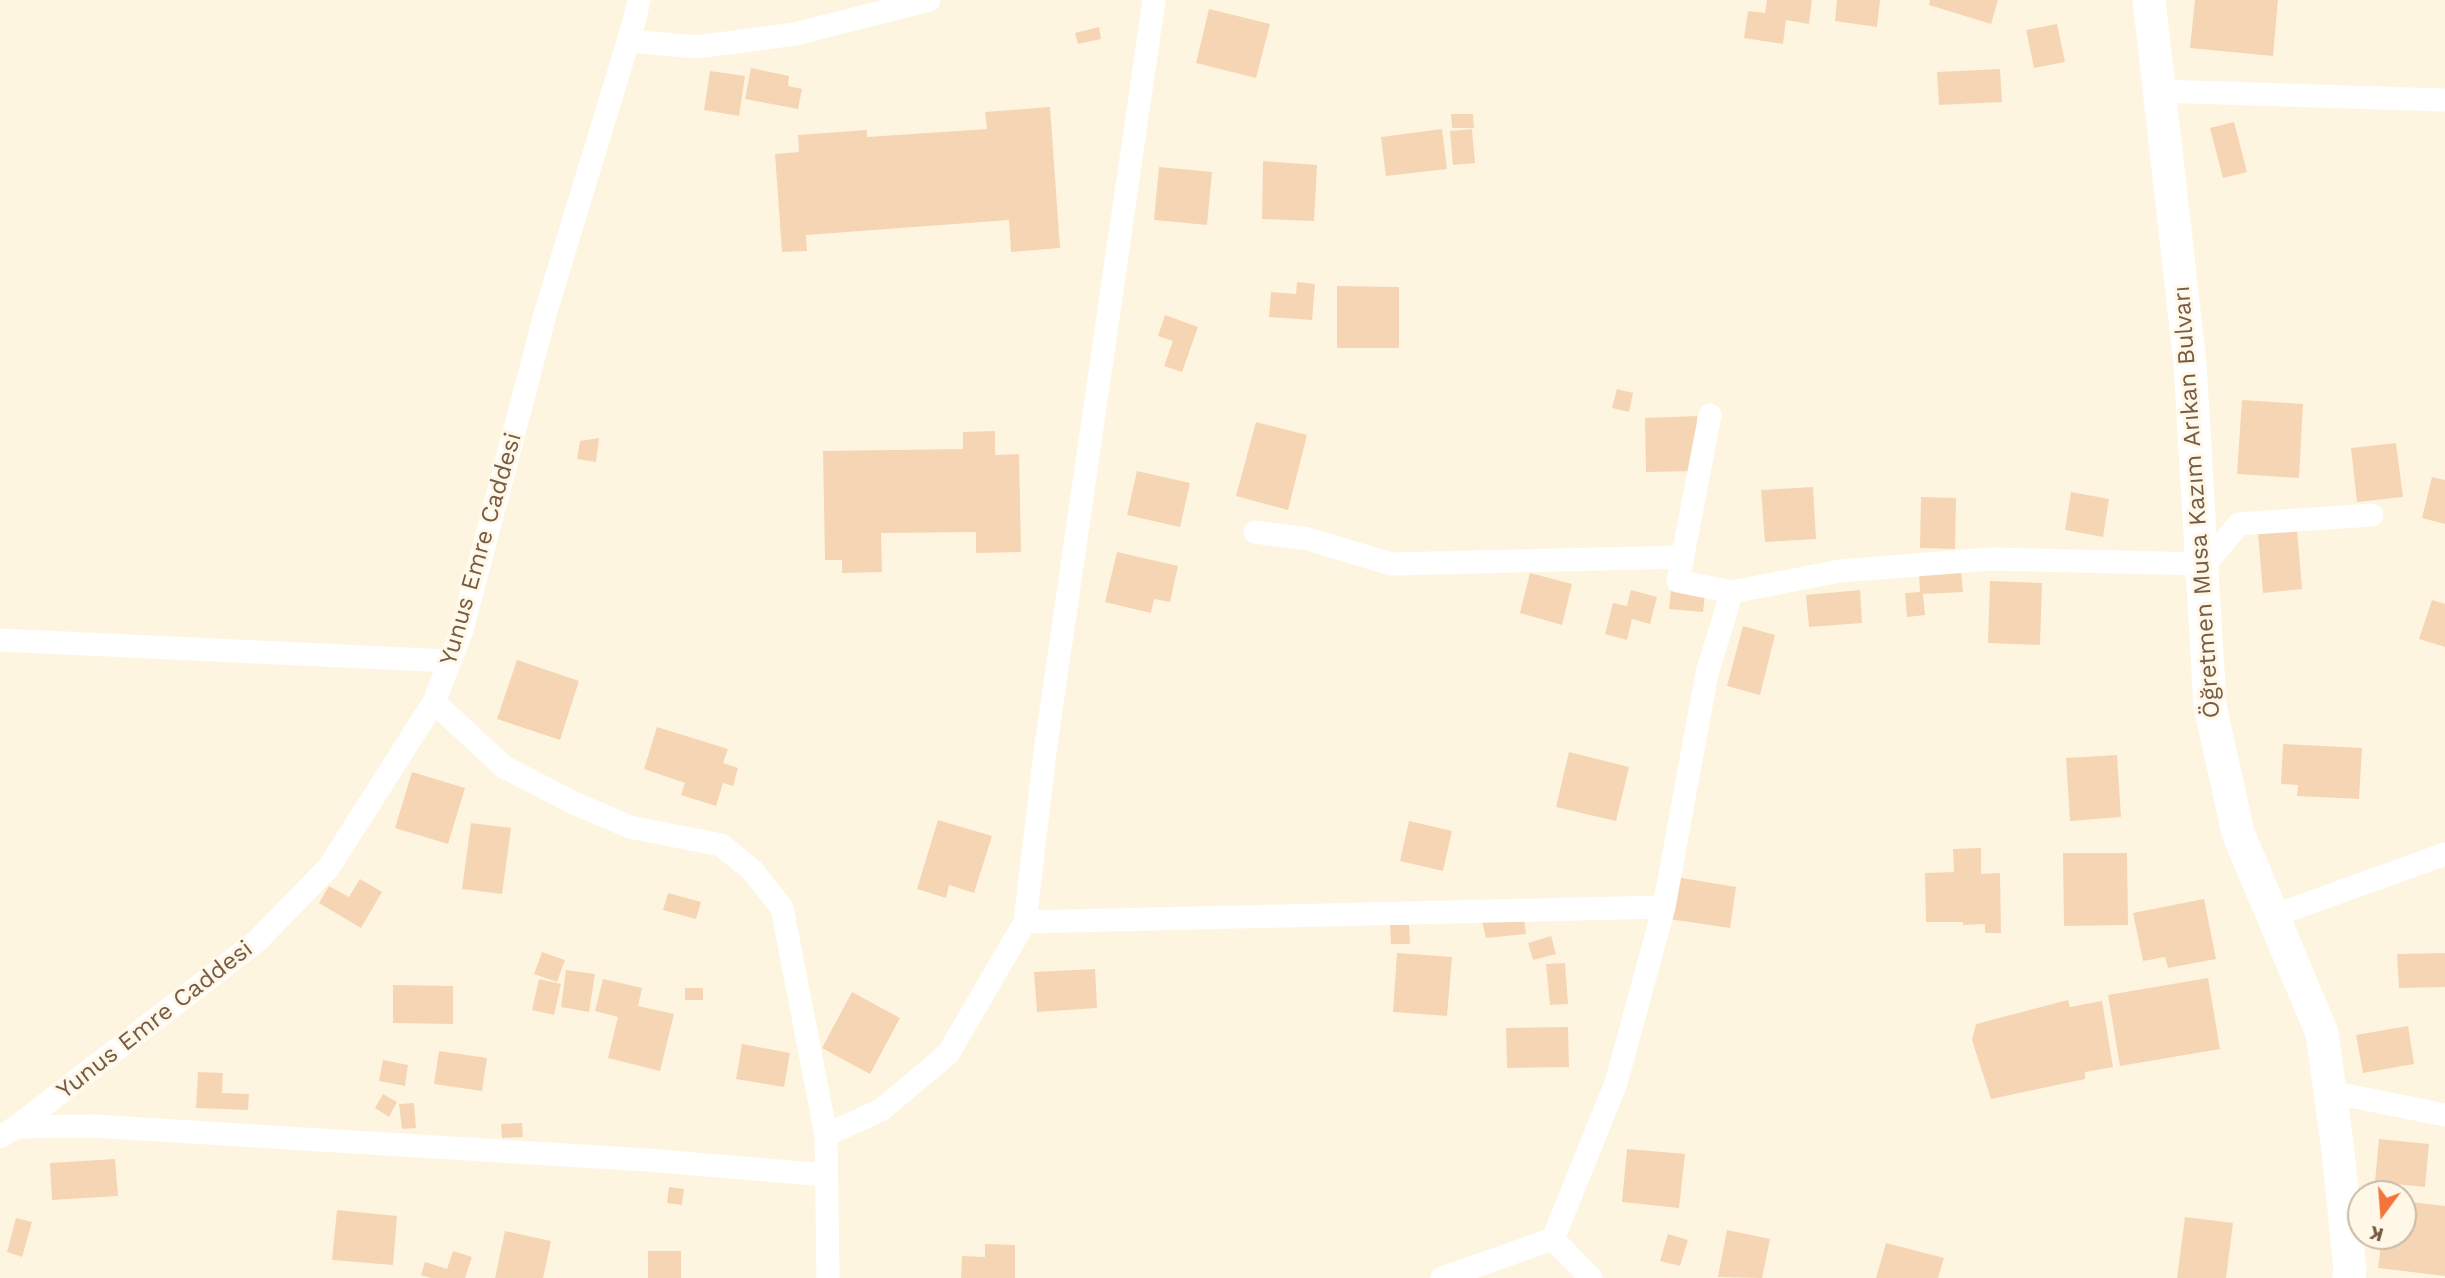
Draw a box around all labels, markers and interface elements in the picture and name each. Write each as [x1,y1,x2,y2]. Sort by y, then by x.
street label: Öğretmen Musa Kazım Arıkan Bulvarı [2168,285,2226,719]
street label: Yunus Emre Caddesi [434,429,528,669]
street label: Yunus Emre Caddesi [51,935,259,1105]
north arrow [2347,1180,2417,1250]
text: K [2367,1221,2386,1247]

